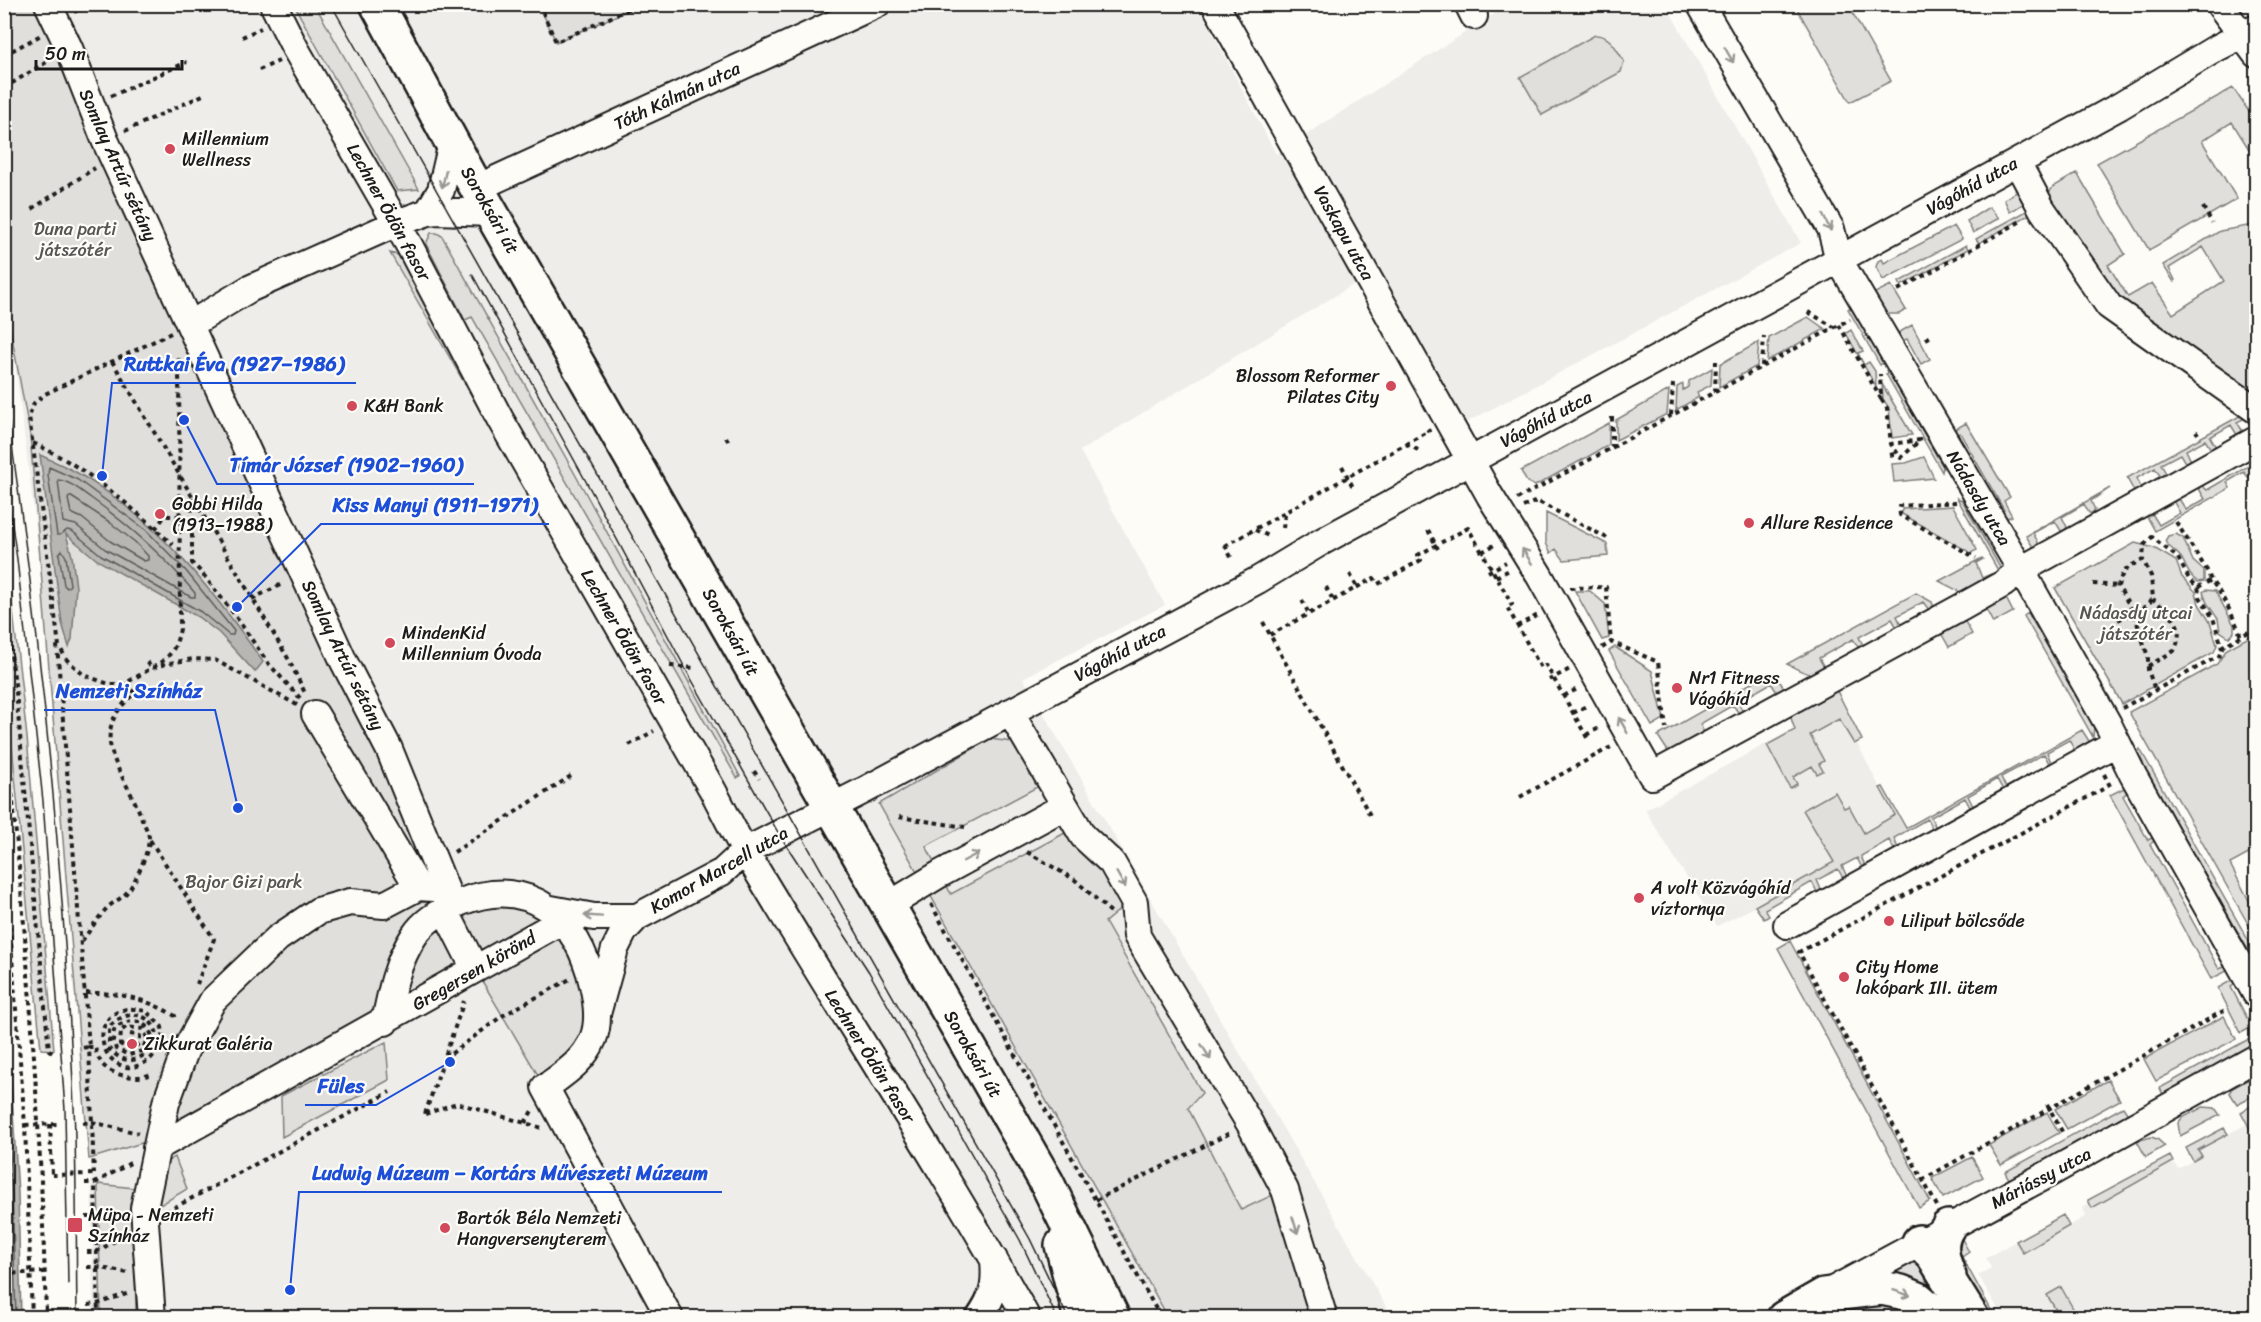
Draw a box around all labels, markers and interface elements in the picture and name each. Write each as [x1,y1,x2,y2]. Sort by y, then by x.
scale bar [36,33,182,71]
text: 50 m [45,38,86,70]
one-way arrow [1723,46,1735,63]
street label: Tóth Kálmán utca [608,52,747,139]
street label: Somlay Artúr sétány [70,83,166,247]
place label: Millennium Wellness [182,123,269,176]
street label: Lechner Ödön fasor [338,137,441,288]
marker: Millennium Wellness [163,142,177,156]
street label: Vágóhíd utca [1920,147,2025,224]
street label: Soroksári út [452,160,528,260]
one-way arrow [437,169,449,188]
street label: Vaskapu utca [1305,179,1384,287]
park label: Duna parti játszótér [34,213,117,266]
one-way arrow [1822,214,1833,232]
callout: Ruttkai Éva (1927–1986) [112,345,356,383]
text: Ruttkai Éva (1927–1986) [123,347,346,382]
place label: Blossom Reformer Pilates City [1236,360,1381,413]
marker: Blossom Reformer Pilates City [1384,379,1398,393]
street label: Vágóhíd utca [1494,381,1599,457]
place label: K&H Bank [364,390,444,422]
marker: K&H Bank [345,399,359,413]
street label: Nádasdy utca [1938,444,2020,552]
callout: Tímár József (1902–1960) [217,446,474,484]
text: Tímár József (1902–1960) [229,448,465,483]
callout: Kiss Manyi (1911–1971) [321,486,549,524]
place label: Gobbi Hilda (1913–1988) [172,488,273,541]
text: Kiss Manyi (1911–1971) [332,488,539,523]
marker: Gobbi Hilda (1913–1988) [153,507,167,521]
place label: Allure Residence [1760,507,1893,539]
marker: Allure Residence [1742,516,1756,530]
one-way arrow [1521,548,1533,565]
street label: Lechner Ödön fasor [572,562,677,713]
street label: Somlay Artúr sétány [293,574,394,737]
street label: Soroksári út [693,582,769,683]
park label: Nádasdy utcai játszótér [2080,597,2193,650]
street label: Vágóhíd utca [1068,615,1173,691]
place label: MindenKid Millennium Óvoda [402,617,541,670]
marker: MindenKid Millennium Óvoda [383,636,397,650]
place label: Nr1 Fitness Vágóhíd [1689,662,1780,715]
callout: Nemzeti Színház [44,672,215,710]
text: Nemzeti Színház [55,674,204,709]
marker: Nr1 Fitness Vágóhíd [1670,681,1684,695]
one-way arrow [1617,717,1629,734]
street label: Komor Marcell utca [644,817,794,923]
one-way arrow [962,851,979,863]
park label: Bajor Gizi park [185,866,303,898]
one-way arrow [1115,871,1127,888]
place label: A volt Közvágóhíd víztornya [1650,872,1792,925]
marker: A volt Közvágóhíd víztornya [1632,891,1646,905]
place label: Liliput bölcsőde [1901,905,2025,937]
one-way arrow [584,910,604,921]
marker: Liliput bölcsőde [1882,914,1896,928]
street label: Gregersen körönd [406,922,544,1020]
place label: City Home lakópark III. ütem [1856,951,1998,1004]
marker: City Home lakópark III. ütem [1837,970,1851,984]
street label: Lechner Ödön fasor [816,982,925,1131]
street label: Soroksári út [935,1004,1011,1104]
place label: Zikkurat Galéria [144,1028,273,1060]
marker: Zikkurat Galéria [125,1037,139,1051]
one-way arrow [1201,1043,1213,1060]
callout: Füles [305,1067,376,1105]
text: Füles [317,1069,365,1104]
street label: Máriássy utca [1985,1138,2097,1218]
callout: Ludwig Múzeum – Kortárs Művészeti Múzeum [299,1154,722,1192]
text: Ludwig Múzeum – Kortárs Művészeti Múzeum [312,1156,708,1191]
place label: Müpa - Nemzeti Színház [88,1199,215,1252]
place label: Bartók Béla Nemzeti Hangversenyterem [457,1202,622,1255]
one-way arrow [1290,1215,1301,1234]
marker: Müpa - Nemzeti Színház [66,1216,84,1234]
marker: Bartók Béla Nemzeti Hangversenyterem [438,1221,452,1235]
one-way arrow [1892,1288,1911,1299]

